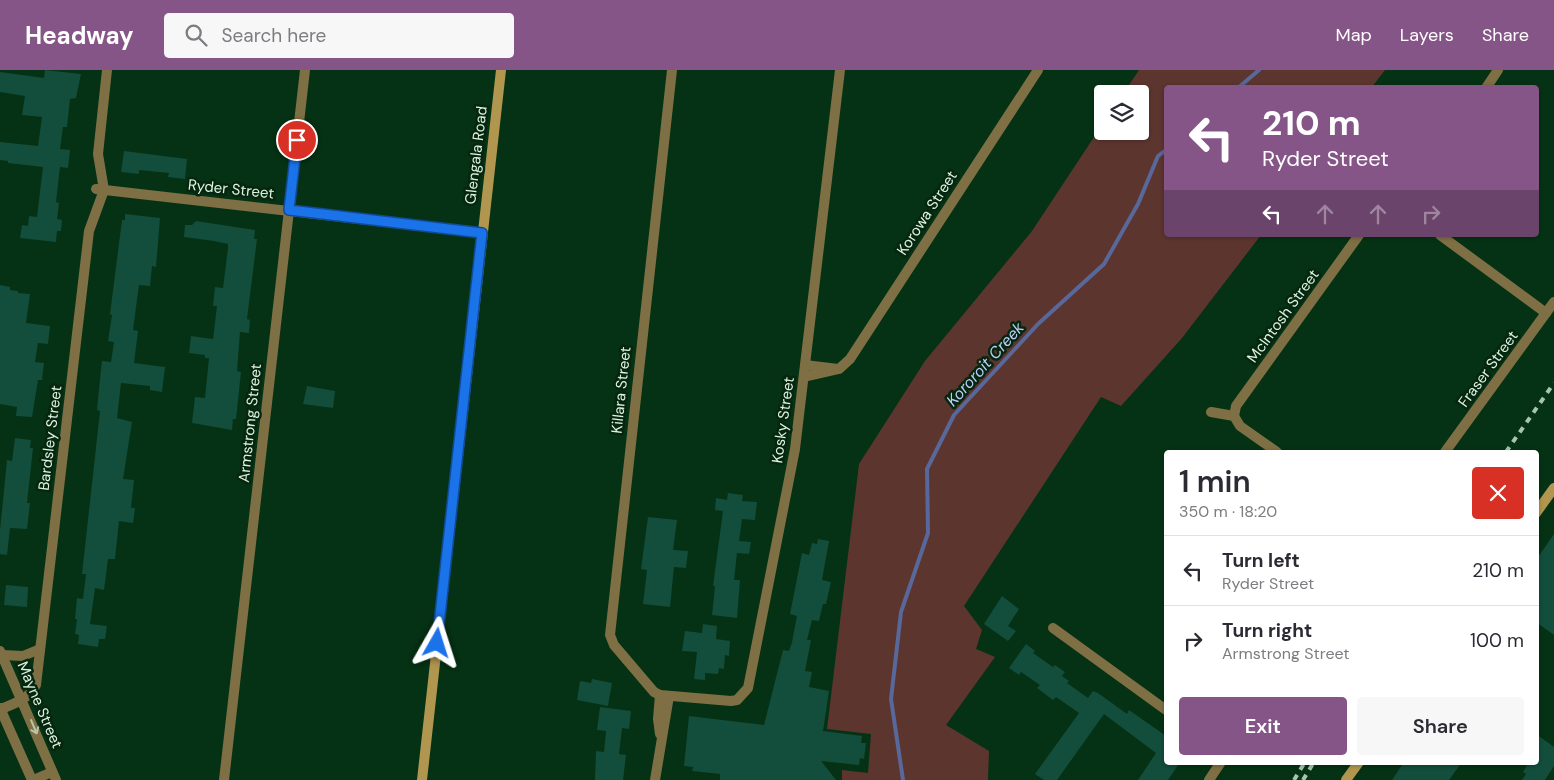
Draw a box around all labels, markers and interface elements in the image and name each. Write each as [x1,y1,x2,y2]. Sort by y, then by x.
search box [164,13,514,58]
text: Headway [25,20,134,51]
icon: search [182,21,210,49]
text: Search here [222,23,326,48]
text: Map [1336,23,1372,47]
text: Layers [1400,23,1454,47]
text: Share [1482,23,1529,47]
map controls [1094,85,1149,140]
button: layers [1094,85,1149,140]
text: 210 m [1262,100,1361,146]
street label: Glengala Road [460,105,492,205]
icon: left [1179,105,1244,170]
pin [276,119,318,161]
icon: arrive [283,126,311,154]
text: Ryder Street [1262,144,1389,173]
street label: Korowa Street [892,167,962,259]
street label: Ryder Street [187,175,275,203]
icon: left [1258,200,1286,228]
icon: ahead [1311,200,1339,228]
icon: ahead [1364,200,1392,228]
icon: right [1417,200,1445,228]
street label: McIntosh Street [1242,265,1324,367]
water label: Kororoit Creek [942,317,1029,411]
street label: Fraser Street [1454,327,1523,411]
street label: Killara Street [606,345,636,435]
street label: Armstrong Street [234,362,266,484]
street label: Kosky Street [767,375,799,465]
street label: Bardsley Street [34,384,66,492]
text: 1 min [1179,462,1251,501]
button: close [1472,467,1524,519]
text: 350 m · 18:20 [1179,501,1277,522]
text: Turn left [1222,548,1300,573]
icon: left [1179,557,1207,585]
text: 210 m [1472,558,1524,583]
text: Ryder Street [1222,573,1314,594]
position arrow [410,616,462,668]
text: Turn right [1222,618,1312,643]
icon: right [1179,627,1207,655]
text: 100 m [1470,628,1524,653]
text: Armstrong Street [1222,643,1350,664]
street label: Mayne Street [13,659,67,752]
button: Exit [1179,697,1347,755]
button: Share [1357,697,1524,755]
one-way arrow [29,719,39,734]

